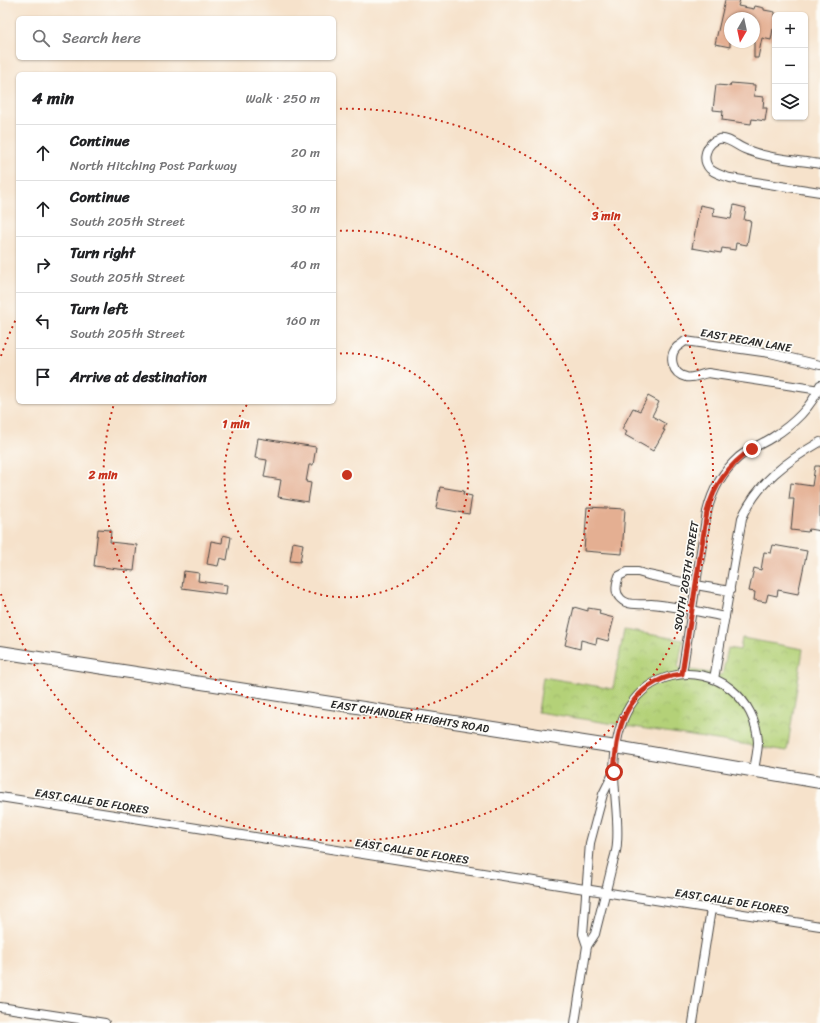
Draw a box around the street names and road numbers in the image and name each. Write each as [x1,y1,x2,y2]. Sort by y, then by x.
street label: EAST PECAN LANE [699,323,794,358]
street label: SOUTH 205TH STREET [668,519,705,632]
street label: EAST CHANDLER HEIGHTS ROAD [329,695,491,738]
street label: EAST CALLE DE FLORES [34,783,150,820]
street label: EAST CALLE DE FLORES [354,833,470,870]
street label: EAST CALLE DE FLORES [674,883,790,920]

